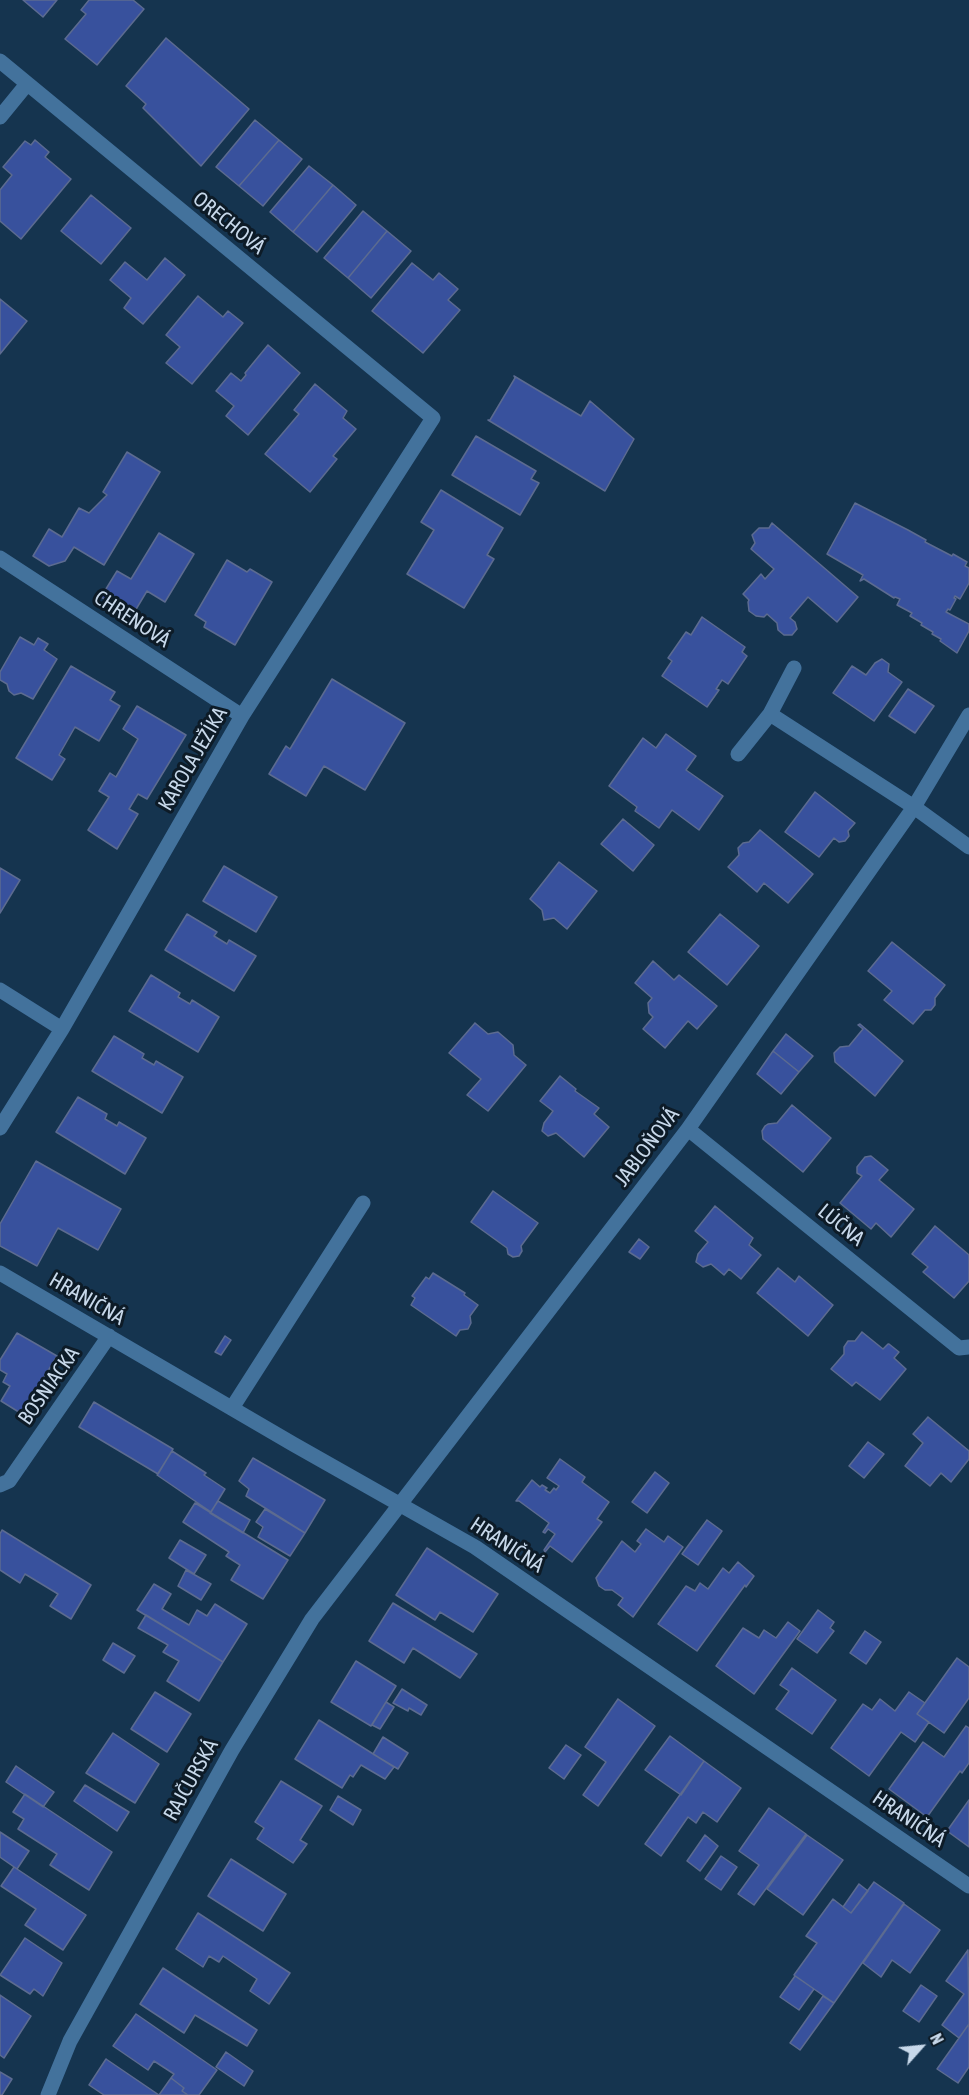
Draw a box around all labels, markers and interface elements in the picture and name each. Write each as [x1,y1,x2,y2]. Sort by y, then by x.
street label: ORECHOVÁ [188,186,270,260]
street label: CHRENOVÁ [89,585,175,653]
street label: KAROLA JEŽÍKA [153,703,233,815]
street label: JABLOŇOVÁ [609,1103,685,1191]
street label: LÚČNA [813,1199,869,1251]
street label: HRANIČNÁ [45,1267,129,1331]
street label: BOSNIACKA [13,1342,85,1430]
street label: HRANIČNÁ [465,1512,549,1578]
street label: RAJČURSKÁ [158,1735,224,1825]
street label: HRANIČNÁ [868,1785,950,1853]
north arrow [891,2017,951,2077]
text: N [927,2031,947,2047]

